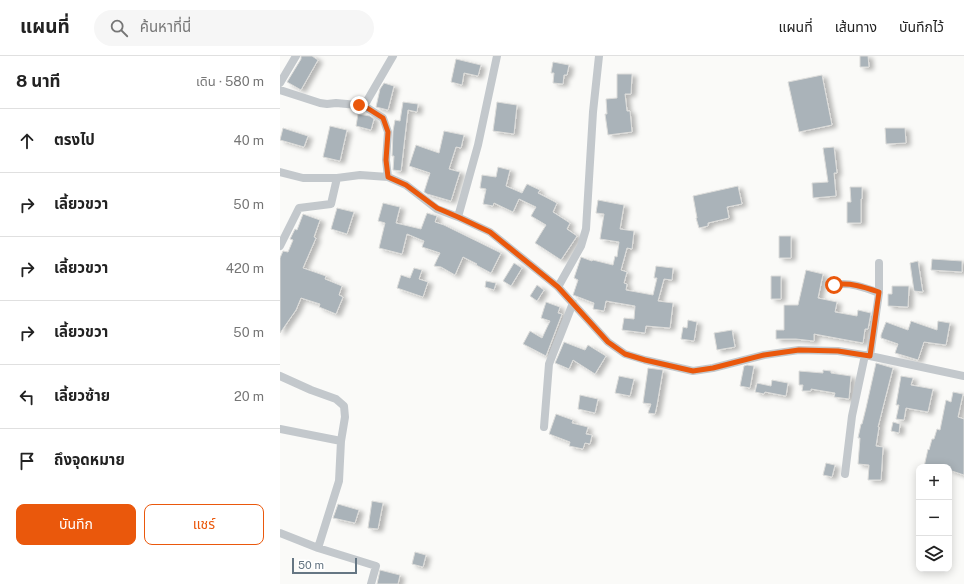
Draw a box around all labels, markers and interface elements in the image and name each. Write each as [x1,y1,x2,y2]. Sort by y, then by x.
search box [94,10,374,46]
text: แผนที่ [20,15,70,37]
icon: search [108,17,130,39]
text: ค้นหาที่นี่ [140,18,191,35]
text: แผนที่ [779,19,813,35]
text: เส้นทาง [835,19,877,35]
text: บันทึกไว้ [899,19,944,35]
text: 8 นาที [16,71,61,91]
text: เดิน · 580 m [196,74,264,89]
route end [350,96,368,114]
icon: ahead [16,130,38,152]
text: ตรงไป [54,131,95,148]
text: 40 m [233,133,264,148]
icon: right [16,194,38,216]
text: เลี้ยวขวา [54,195,108,212]
text: 50 m [233,197,264,212]
icon: right [16,258,38,280]
text: เลี้ยวขวา [54,259,108,276]
text: 420 m [226,261,264,276]
route start [825,276,843,294]
icon: right [16,322,38,344]
text: เลี้ยวขวา [54,323,108,340]
text: 50 m [233,325,264,340]
icon: left [16,386,38,408]
text: เลี้ยวซ้าย [54,387,110,404]
text: 20 m [234,389,264,404]
icon: arrive [16,450,38,472]
text: ถึงจุดหมาย [54,451,125,468]
map controls [916,464,952,572]
button: + [916,464,952,500]
button: − [916,500,952,536]
button: บันทึก [16,504,136,545]
button: แชร์ [144,504,264,545]
button: layers [916,536,952,572]
scale bar [292,556,357,575]
text: 50 m [298,559,324,571]

